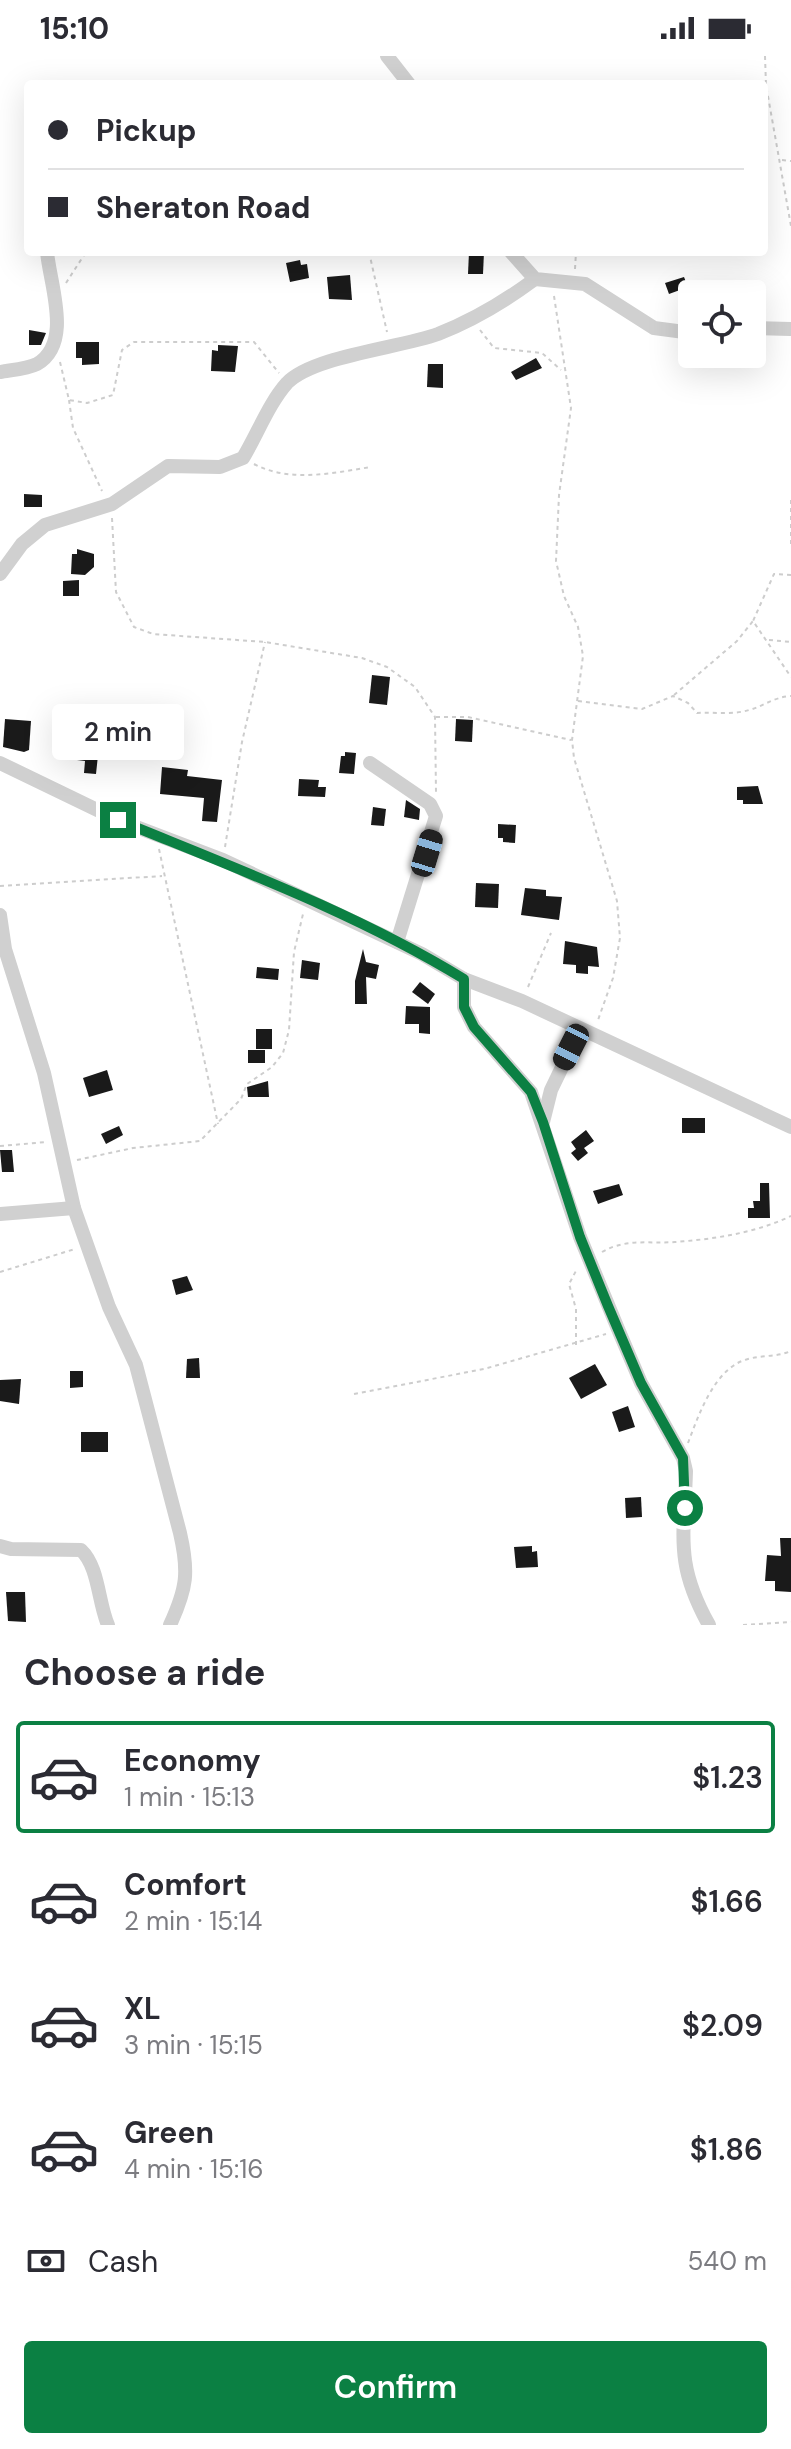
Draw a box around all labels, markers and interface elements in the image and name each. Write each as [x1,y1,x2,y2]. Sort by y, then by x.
text: 15:10 [40,9,109,48]
text: Pickup [96,111,196,150]
text: Sheraton Road [96,188,310,227]
map controls [678,280,766,368]
button: locate [678,280,766,368]
callout: 2 min [52,704,184,760]
text: 2 min [84,715,152,749]
route end [100,802,136,838]
car [409,827,445,879]
car [549,1020,593,1074]
route start [667,1490,703,1526]
text: Choose a ride [24,1649,265,1696]
icon: car [28,1741,100,1813]
text: Economy [124,1741,261,1780]
text: $1.23 [692,1758,763,1797]
text: 1 min · 15:13 [124,1780,255,1814]
icon: car [28,1865,100,1937]
text: Comfort [124,1865,247,1904]
text: $1.66 [690,1882,763,1921]
text: 2 min · 15:14 [124,1904,262,1938]
icon: car [28,1989,100,2061]
text: XL [124,1989,161,2028]
text: $2.09 [682,2006,763,2045]
text: 3 min · 15:15 [124,2028,263,2062]
icon: car [28,2113,100,2185]
text: Green [124,2113,214,2152]
text: $1.86 [690,2130,763,2169]
text: 4 min · 15:16 [124,2152,264,2186]
icon: cash [24,2239,68,2283]
text: Cash [88,2242,158,2281]
text: 540 m [687,2244,767,2278]
button: Confirm [24,2341,767,2433]

